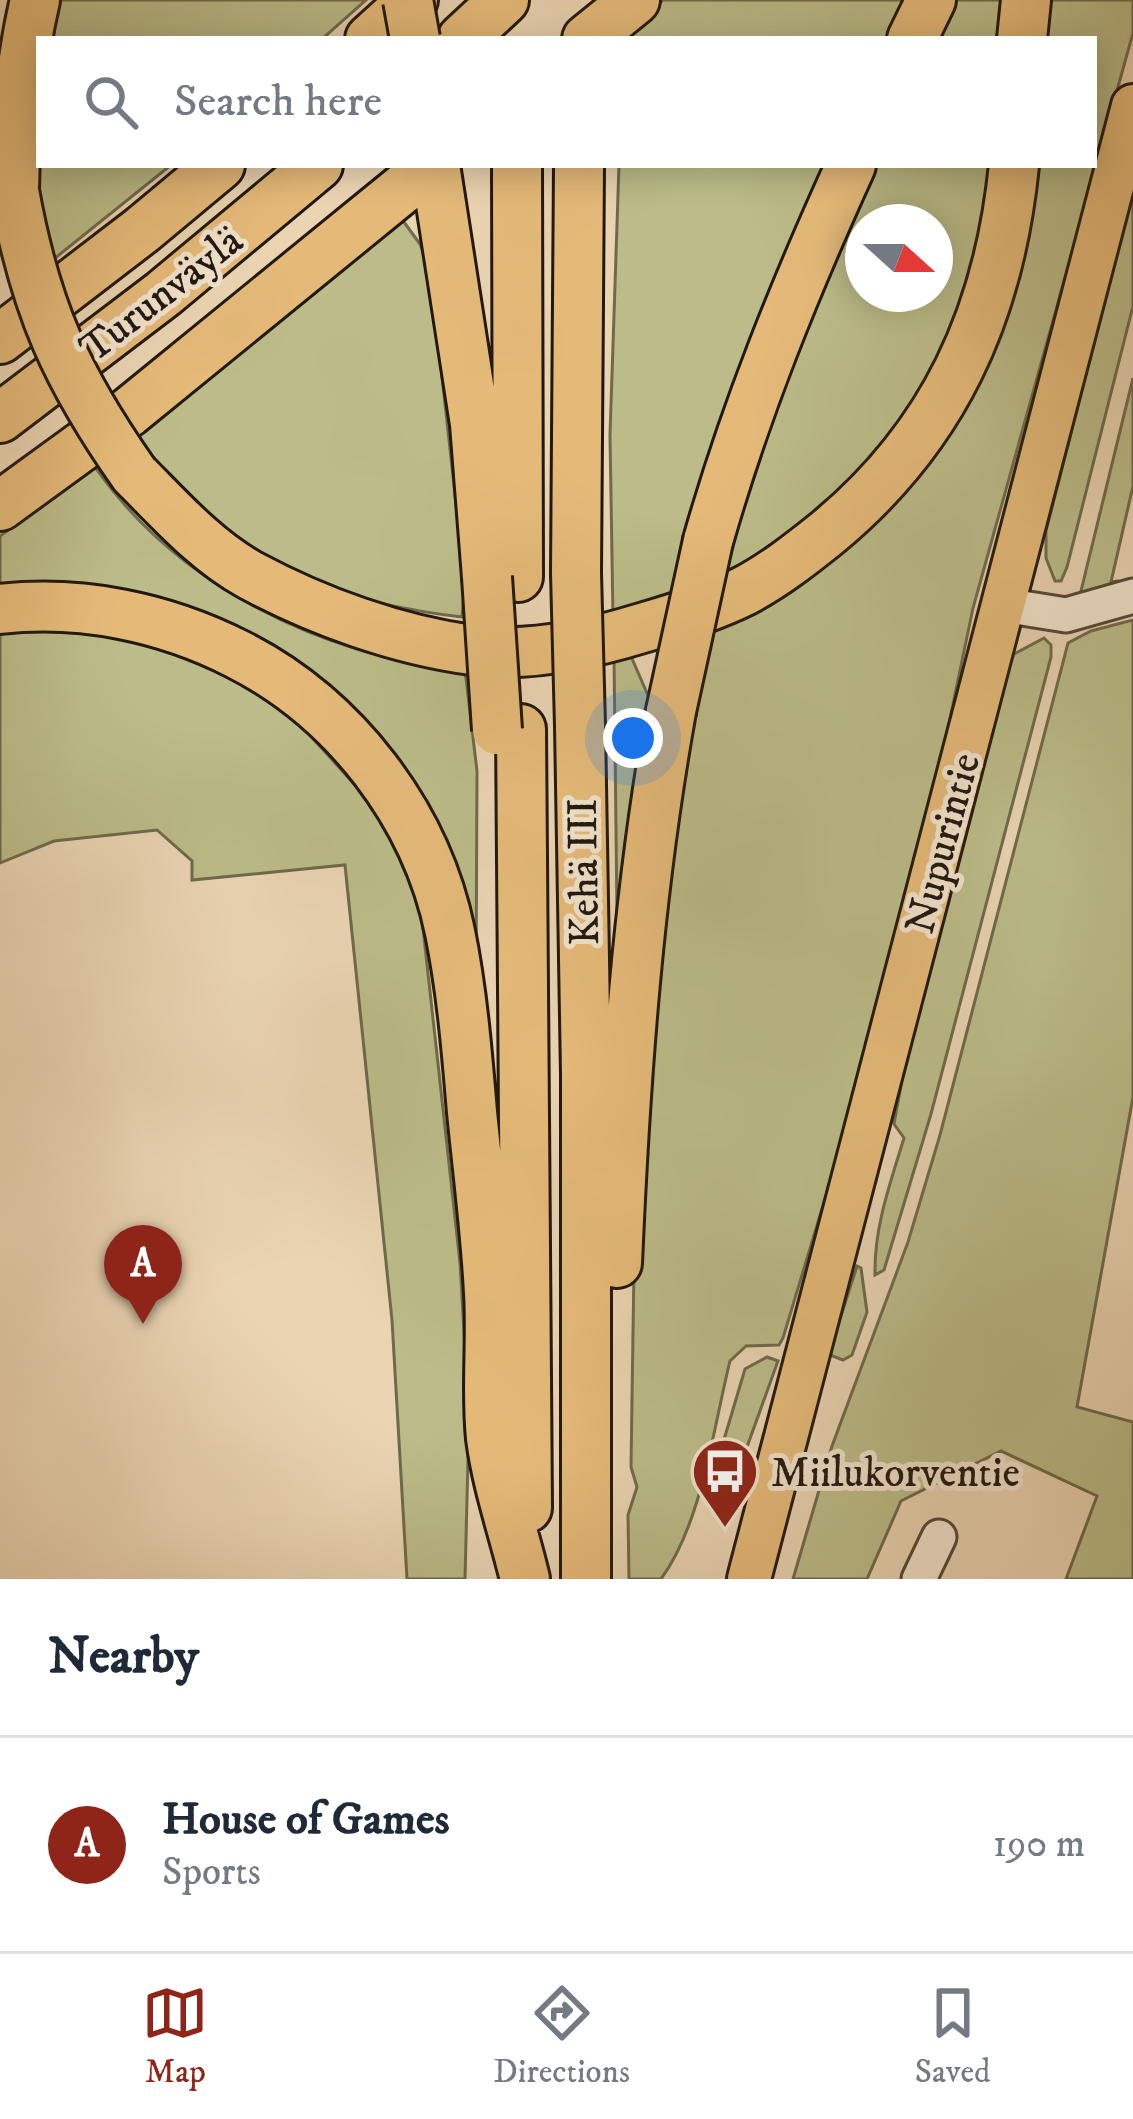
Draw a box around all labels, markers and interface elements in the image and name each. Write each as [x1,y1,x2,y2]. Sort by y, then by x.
search box [36,36,1097,168]
icon: search [78,69,144,135]
text: Search here [174,74,382,130]
north arrow [845,204,953,312]
street label: Turunväylä [70,216,254,375]
your location [603,708,663,768]
street label: Nupurintie [895,748,993,940]
street label: Kehä III [558,798,612,946]
pin: A [104,1225,182,1324]
bus stop icon: Miilukorventie [690,1436,760,1530]
place label: Miilukorventie [771,1448,1020,1500]
text: Nearby [48,1625,199,1689]
text: House of Games [162,1792,450,1848]
text: A [75,1820,99,1869]
text: 190 m [993,1820,1085,1869]
text: Sports [162,1848,261,1897]
tab: Map [142,1980,208,2093]
tab: Directions [493,1980,630,2093]
tab: Saved [915,1980,991,2093]

